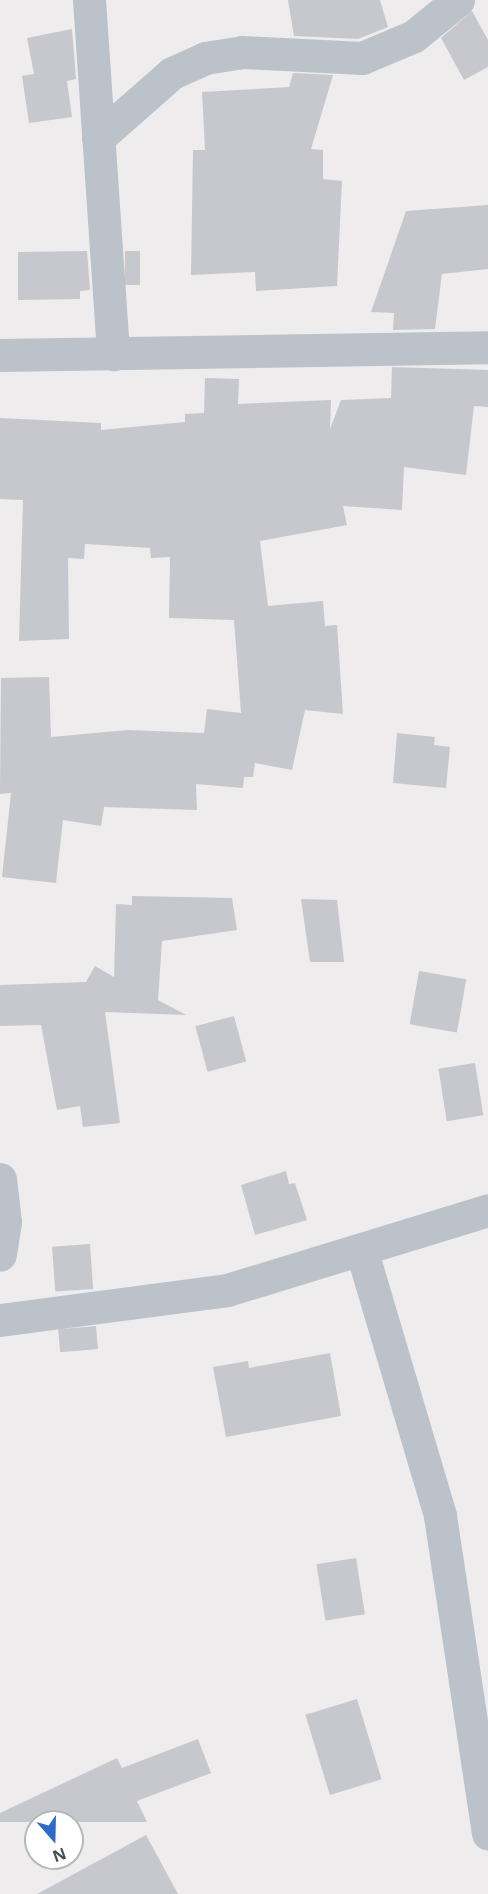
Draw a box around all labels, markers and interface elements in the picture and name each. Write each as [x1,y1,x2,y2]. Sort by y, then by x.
north arrow [24,1810,84,1870]
text: N [50,1842,69,1868]

